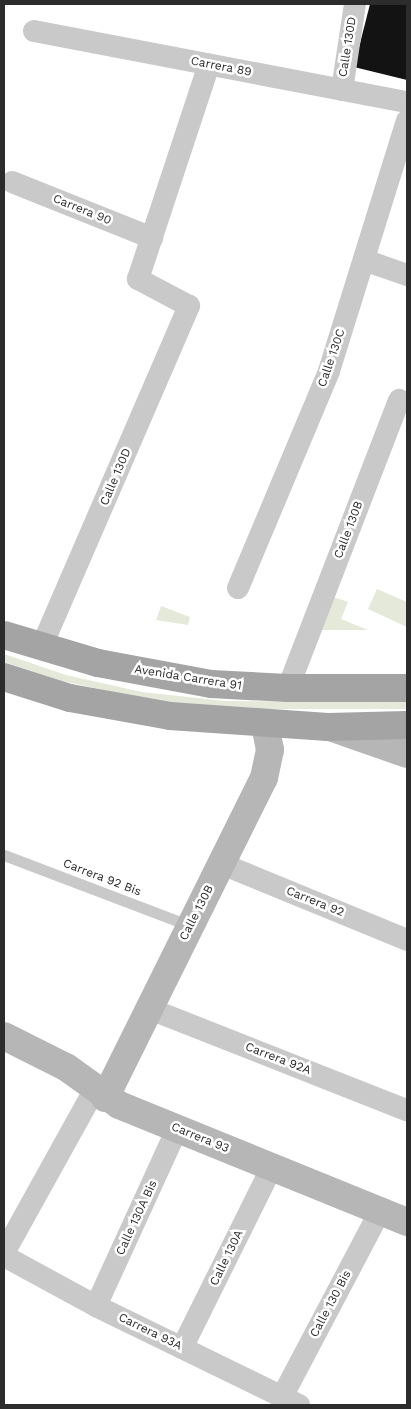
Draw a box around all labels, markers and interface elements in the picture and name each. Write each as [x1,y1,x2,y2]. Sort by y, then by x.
street label: Calle 130D [336,16,360,78]
street label: Carrera 89 [189,54,253,80]
street label: Carrera 90 [51,192,113,228]
street label: Calle 130C [315,327,349,389]
street label: Calle 130D [97,446,135,508]
street label: Calle 130B [331,499,367,561]
street label: Avenida Carrera 91 [133,662,243,694]
street label: Carrera 92 Bis [61,856,143,900]
street label: Calle 130B [177,883,217,943]
street label: Carrera 92 [284,884,346,920]
street label: Carrera 92A [243,1040,313,1078]
street label: Carrera 93 [169,1120,231,1156]
street label: Calle 130A Bis [113,1178,161,1258]
street label: Calle 130A [207,1228,247,1288]
street label: Calle 130 Bis [307,1268,355,1340]
street label: Carrera 93A [116,1310,184,1354]

